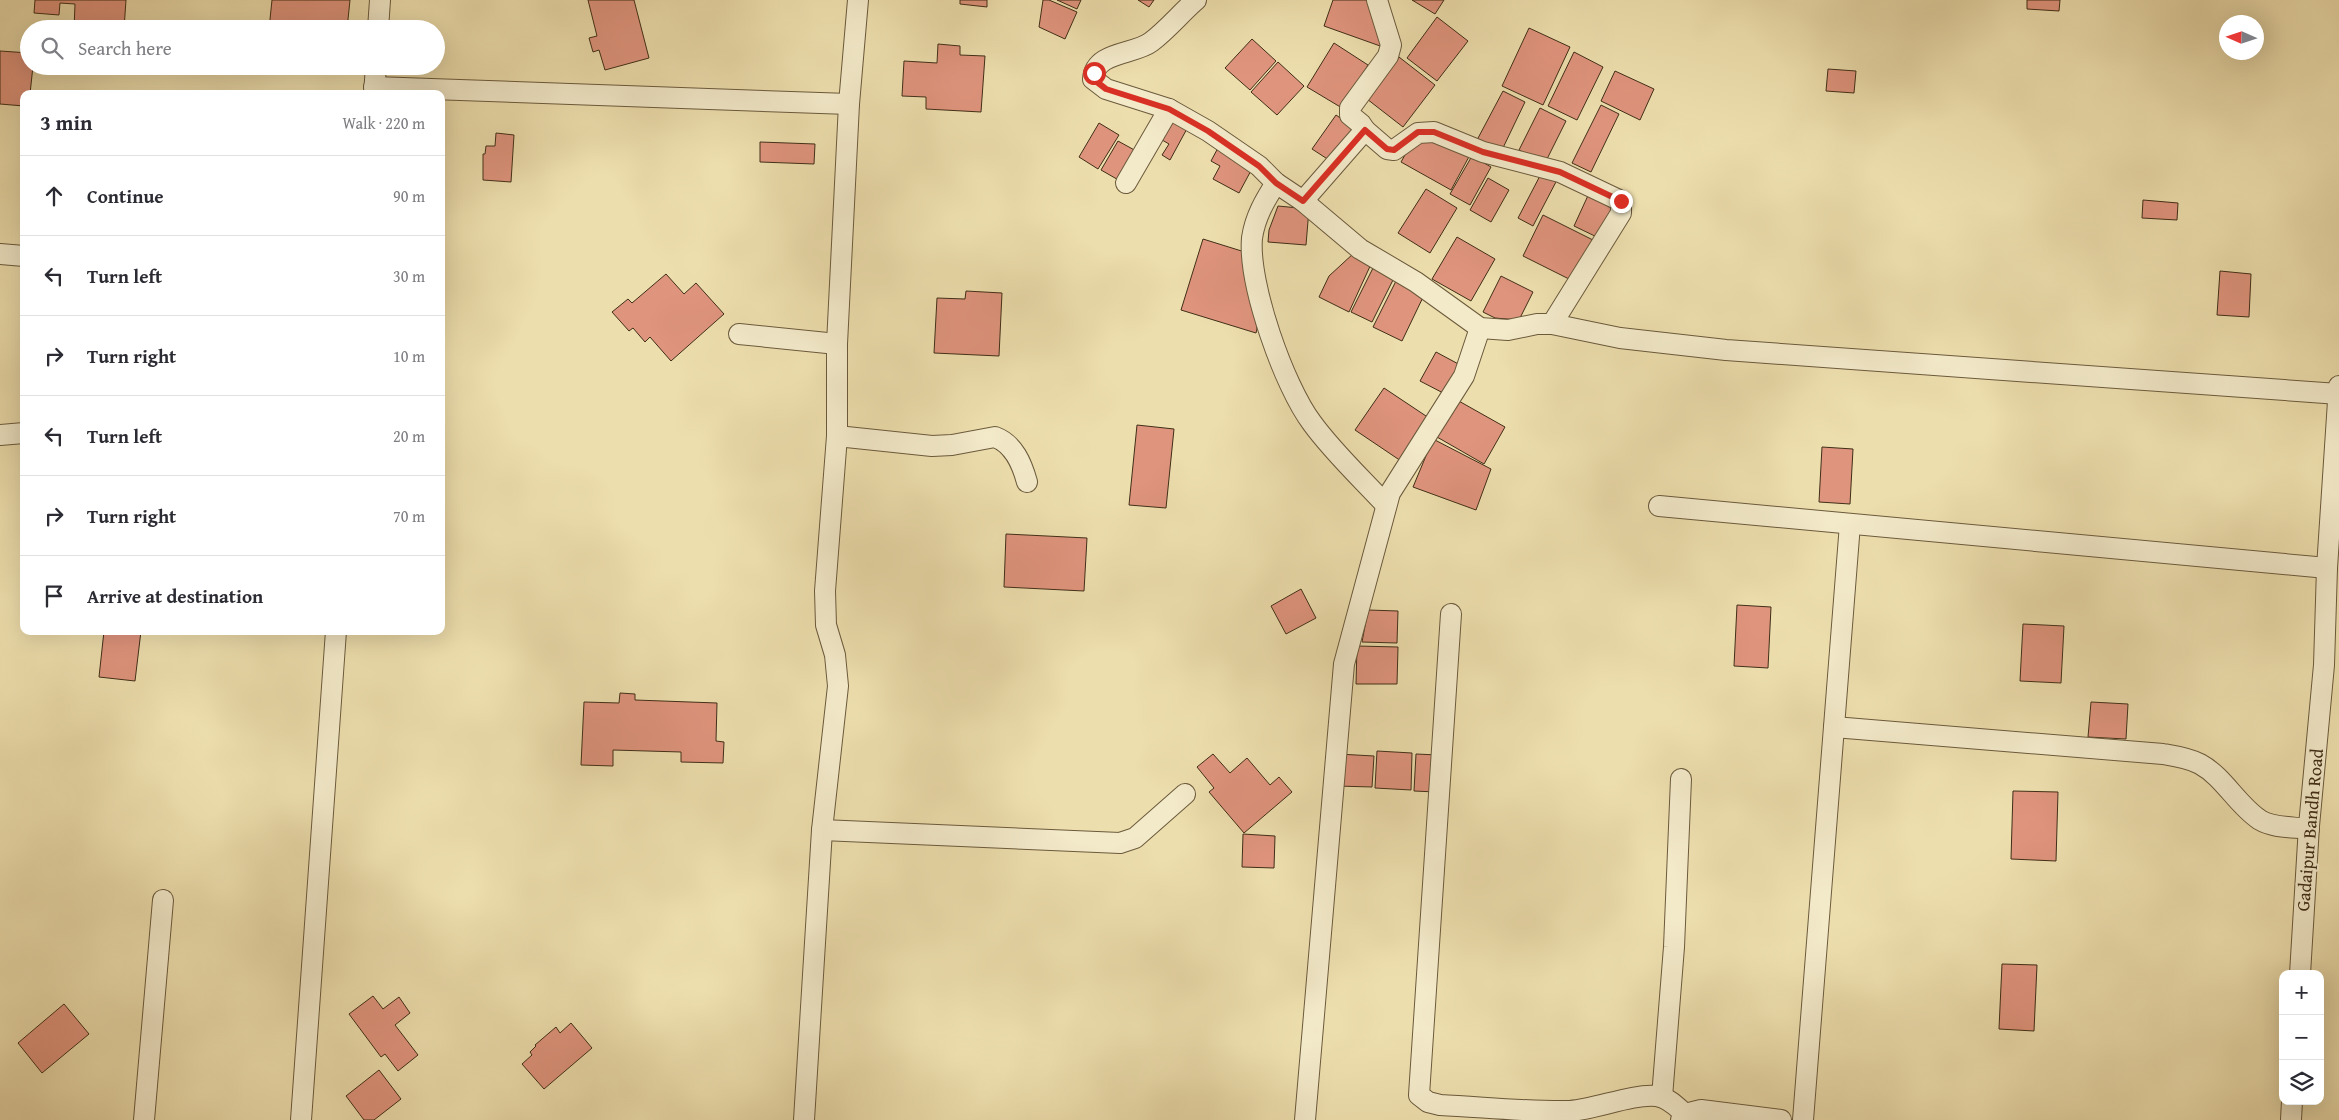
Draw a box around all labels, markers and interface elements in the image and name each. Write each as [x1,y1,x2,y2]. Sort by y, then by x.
north arrow [2219,15,2264,60]
search box [20,20,445,75]
icon: search [38,34,66,62]
text: Search here [78,34,172,62]
route start [1083,62,1106,85]
text: 3 min [40,107,92,138]
text: Walk · 220 m [342,111,425,135]
icon: ahead [40,182,68,210]
text: Continue [87,182,164,210]
text: 90 m [393,184,425,208]
route end [1610,190,1633,213]
icon: left [40,262,68,290]
text: Turn left [87,262,162,290]
text: 30 m [393,264,425,288]
icon: right [40,342,68,370]
text: Turn right [87,342,176,370]
text: 10 m [393,344,425,368]
icon: left [40,422,68,450]
text: Turn left [87,422,162,450]
text: 20 m [393,424,425,448]
icon: right [40,502,68,530]
text: Turn right [87,502,176,530]
text: 70 m [393,504,425,528]
icon: arrive [40,582,68,610]
text: Arrive at destination [87,582,263,610]
street label: Gadaipur Bandh Road [2289,747,2330,912]
map controls [2279,970,2324,1105]
button: + [2279,970,2324,1015]
button: − [2279,1015,2324,1060]
button: layers [2279,1060,2324,1105]

